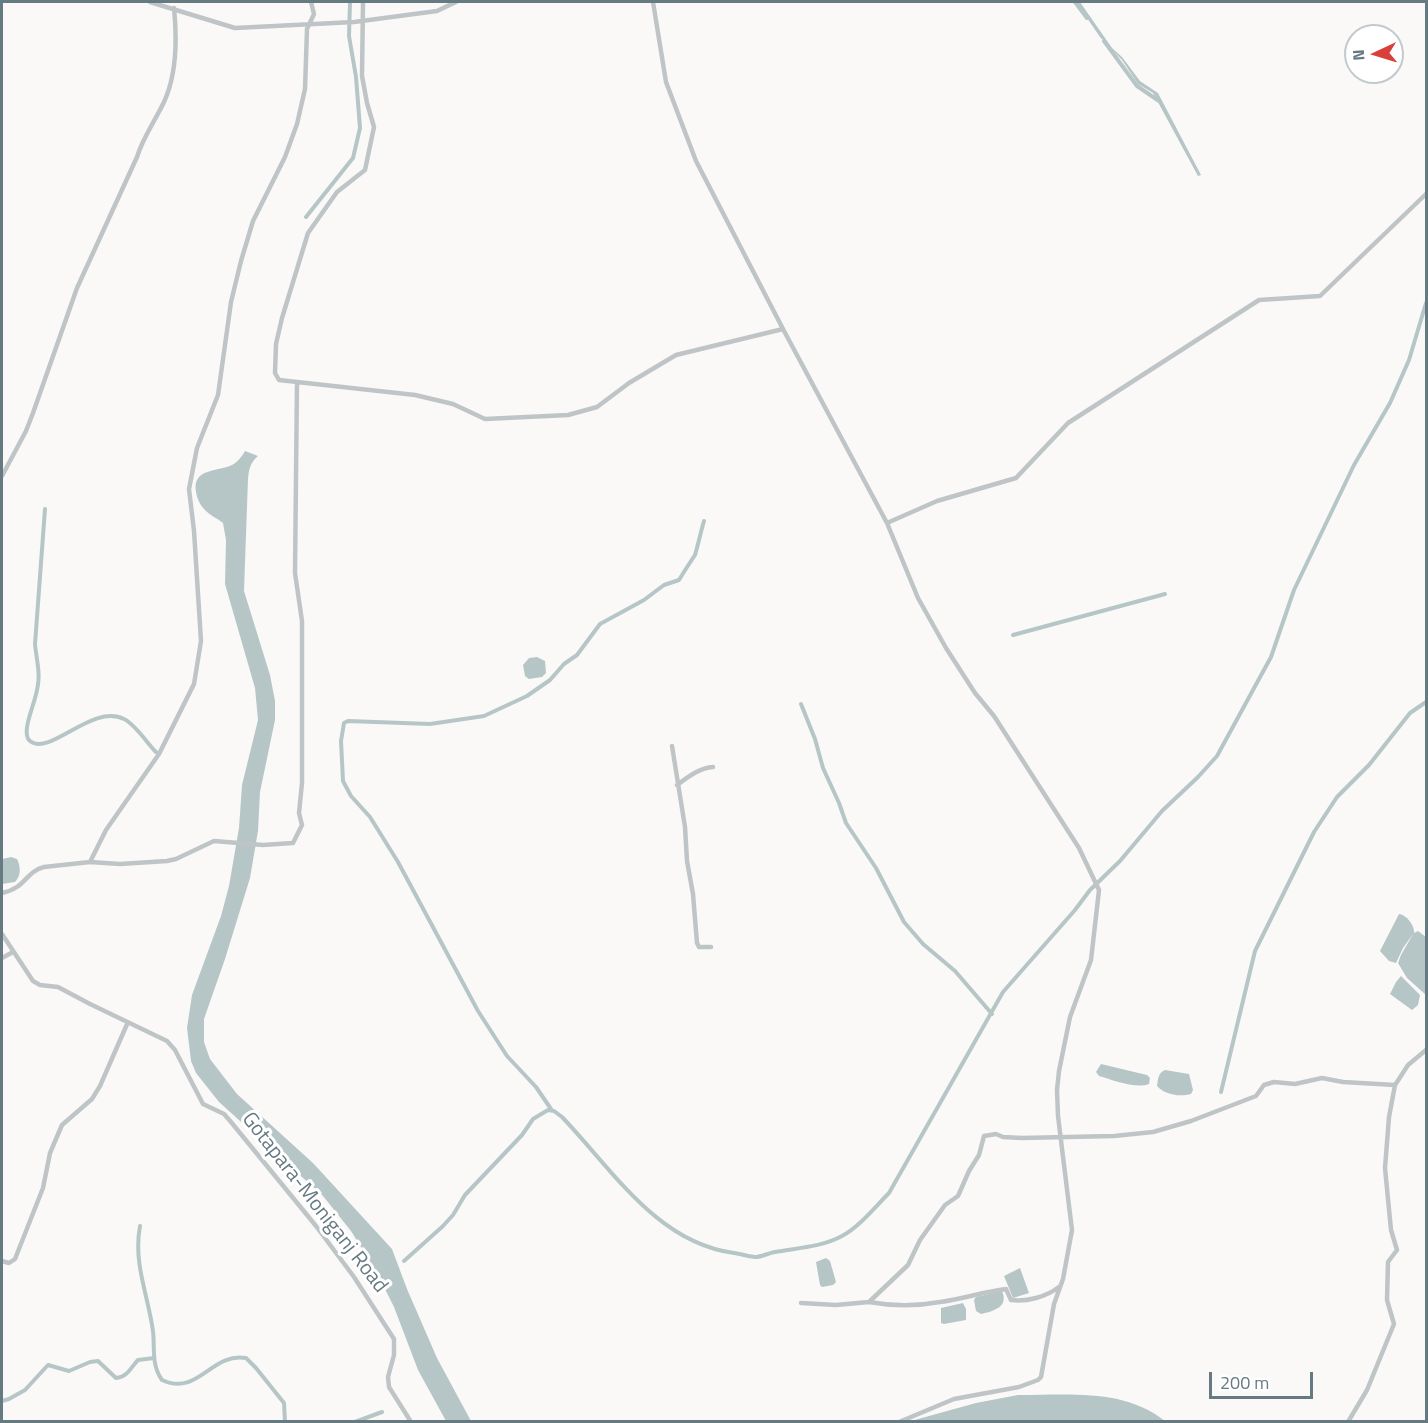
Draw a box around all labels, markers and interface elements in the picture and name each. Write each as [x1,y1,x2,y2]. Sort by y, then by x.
north arrow [1344,24,1404,84]
text: N [1346,49,1370,61]
street label: Gotapara-Moniganj Road [236,1108,392,1298]
scale bar [1212,1360,1316,1398]
text: 200 m [1220,1369,1269,1396]

